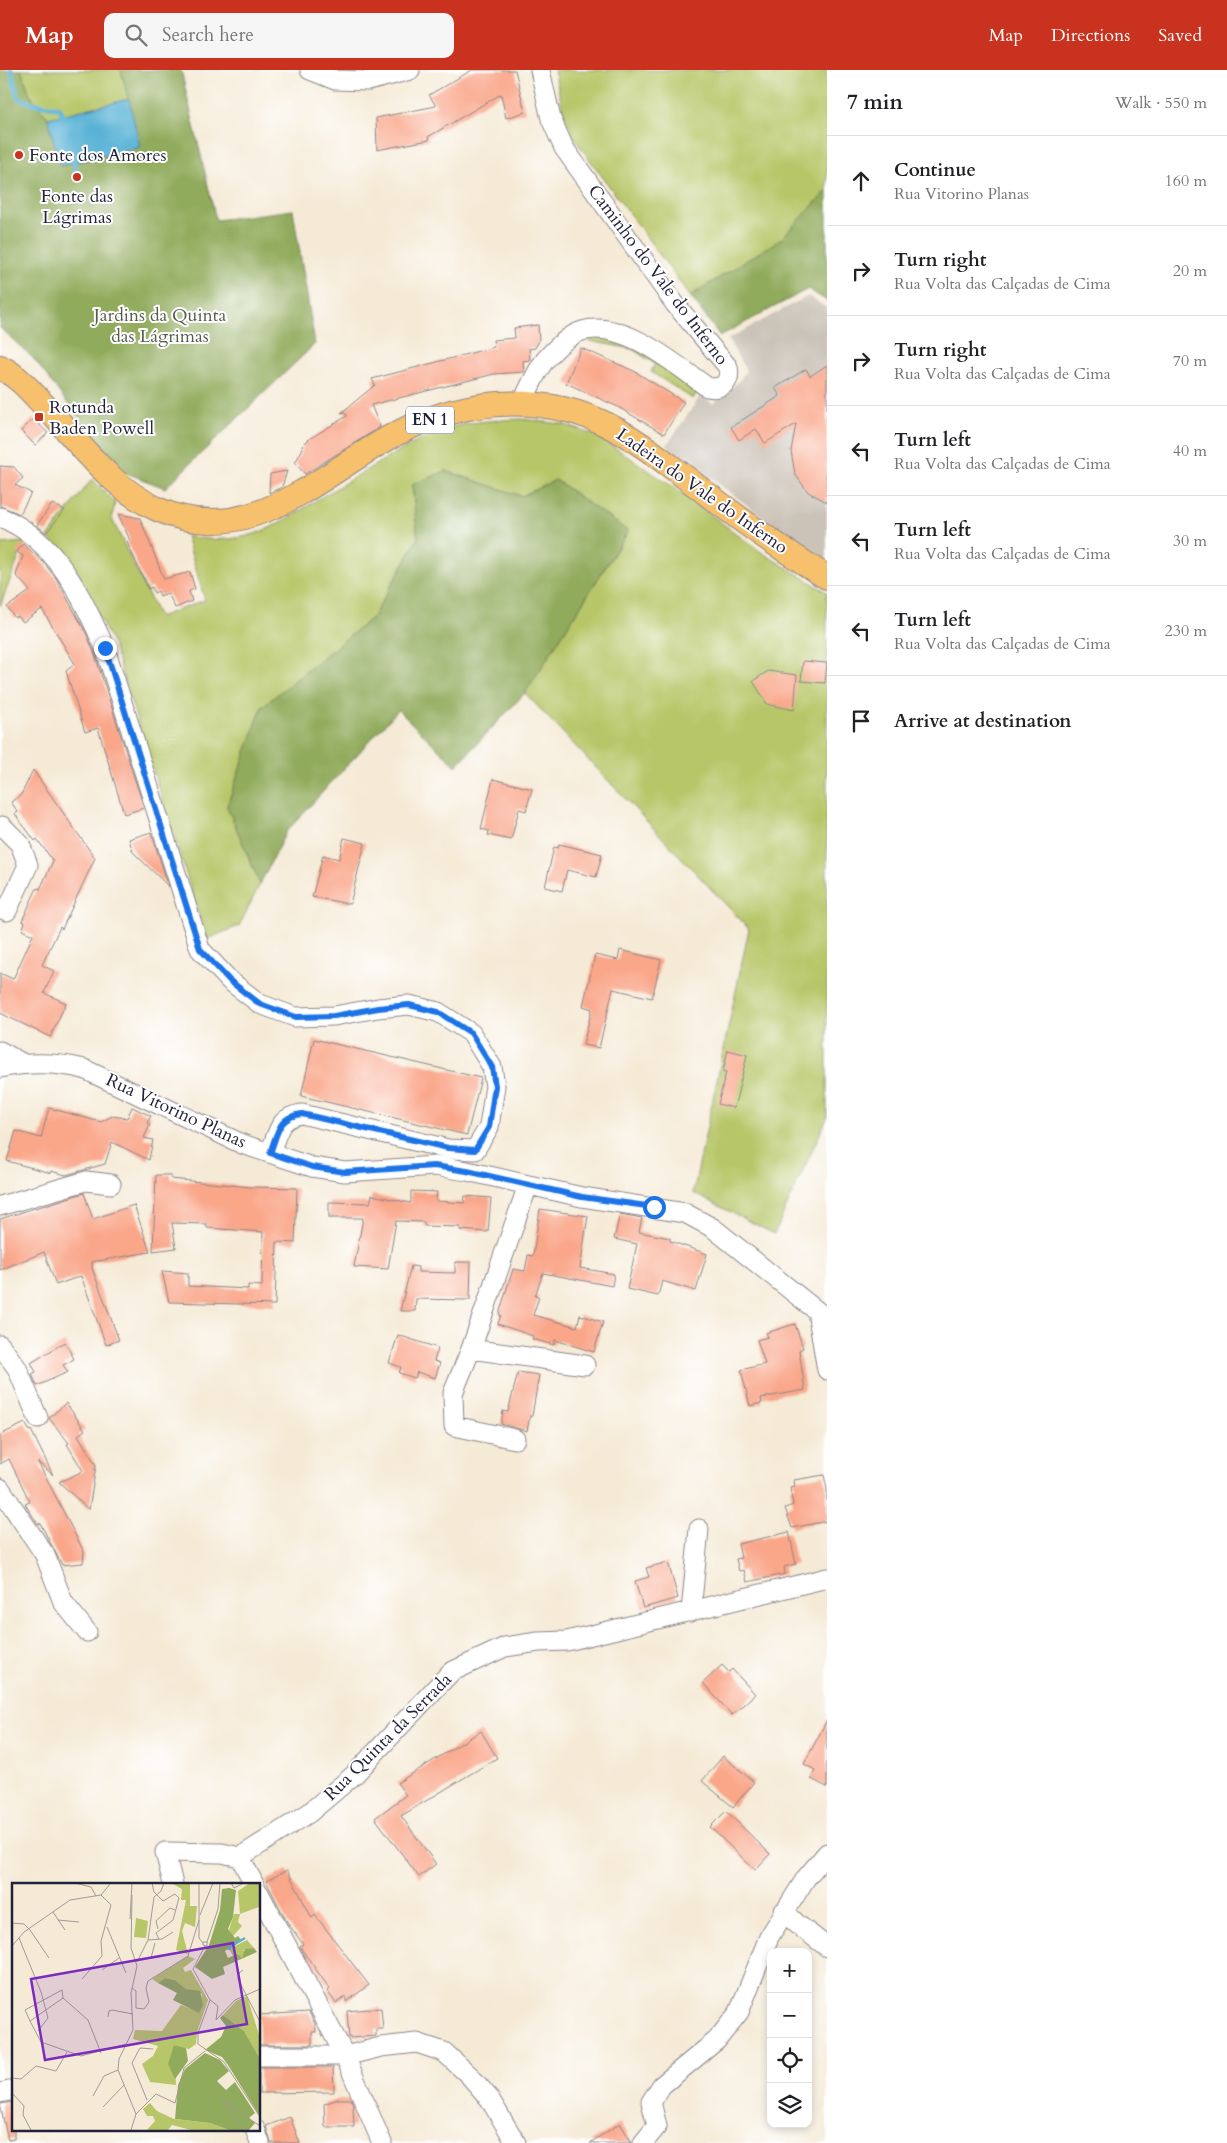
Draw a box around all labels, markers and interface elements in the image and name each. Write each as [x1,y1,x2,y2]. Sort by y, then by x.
search box [104,13,454,58]
text: Map [25,19,74,52]
icon: search [122,21,150,49]
text: Search here [162,22,254,48]
text: Map [989,23,1023,48]
text: Directions [1051,23,1130,48]
text: Saved [1158,23,1202,48]
text: 7 min [847,88,903,117]
text: Walk · 550 m [1115,92,1207,114]
place label: Fonte dos Amores [29,143,167,168]
marker: Fonte dos Amores [13,149,25,161]
text: Continue [894,157,976,183]
icon: ahead [847,167,875,195]
text: 160 m [1165,170,1207,192]
marker: Fonte das Lágrimas [71,171,83,183]
street label: Caminho do Vale do Inferno [582,180,734,371]
text: Rua Vitorino Planas [894,183,1029,205]
place label: Fonte das Lágrimas [41,184,113,230]
text: Turn right [894,247,986,273]
icon: right [847,257,875,285]
text: 20 m [1173,260,1207,282]
text: Rua Volta das Calçadas de Cima [894,273,1111,295]
park label: Jardins da Quinta das Lágrimas [91,303,226,349]
text: Turn right [894,337,986,363]
icon: right [847,347,875,375]
text: 70 m [1173,350,1207,372]
text: Rua Volta das Calçadas de Cima [894,363,1111,385]
place label: Rotunda Baden Powell [49,395,154,441]
road number: EN 1 [406,406,454,434]
marker: Rotunda Baden Powell [33,411,45,423]
street label: Ladeira do Vale do Inferno [611,422,793,560]
text: Turn left [894,427,971,453]
icon: left [847,437,875,465]
text: 40 m [1173,440,1207,462]
text: Rua Volta das Calçadas de Cima [894,453,1111,475]
text: Turn left [894,517,971,543]
icon: left [847,527,875,555]
text: 30 m [1173,530,1207,552]
text: Rua Volta das Calçadas de Cima [894,543,1111,565]
text: Turn left [894,607,971,633]
icon: left [847,617,875,645]
text: 230 m [1165,620,1207,642]
text: Rua Volta das Calçadas de Cima [894,633,1111,655]
route end [94,637,117,660]
icon: arrive [847,707,875,735]
text: Arrive at destination [894,708,1071,734]
street label: Rua Vitorino Planas [102,1068,250,1154]
route start [643,1196,666,1219]
street label: Rua Quinta da Serrada [318,1667,458,1807]
inset map [12,1883,260,2130]
map controls [767,1948,812,2128]
button: + [767,1948,812,1993]
button: − [767,1993,812,2038]
button: locate [767,2038,812,2083]
button: layers [767,2083,812,2128]

